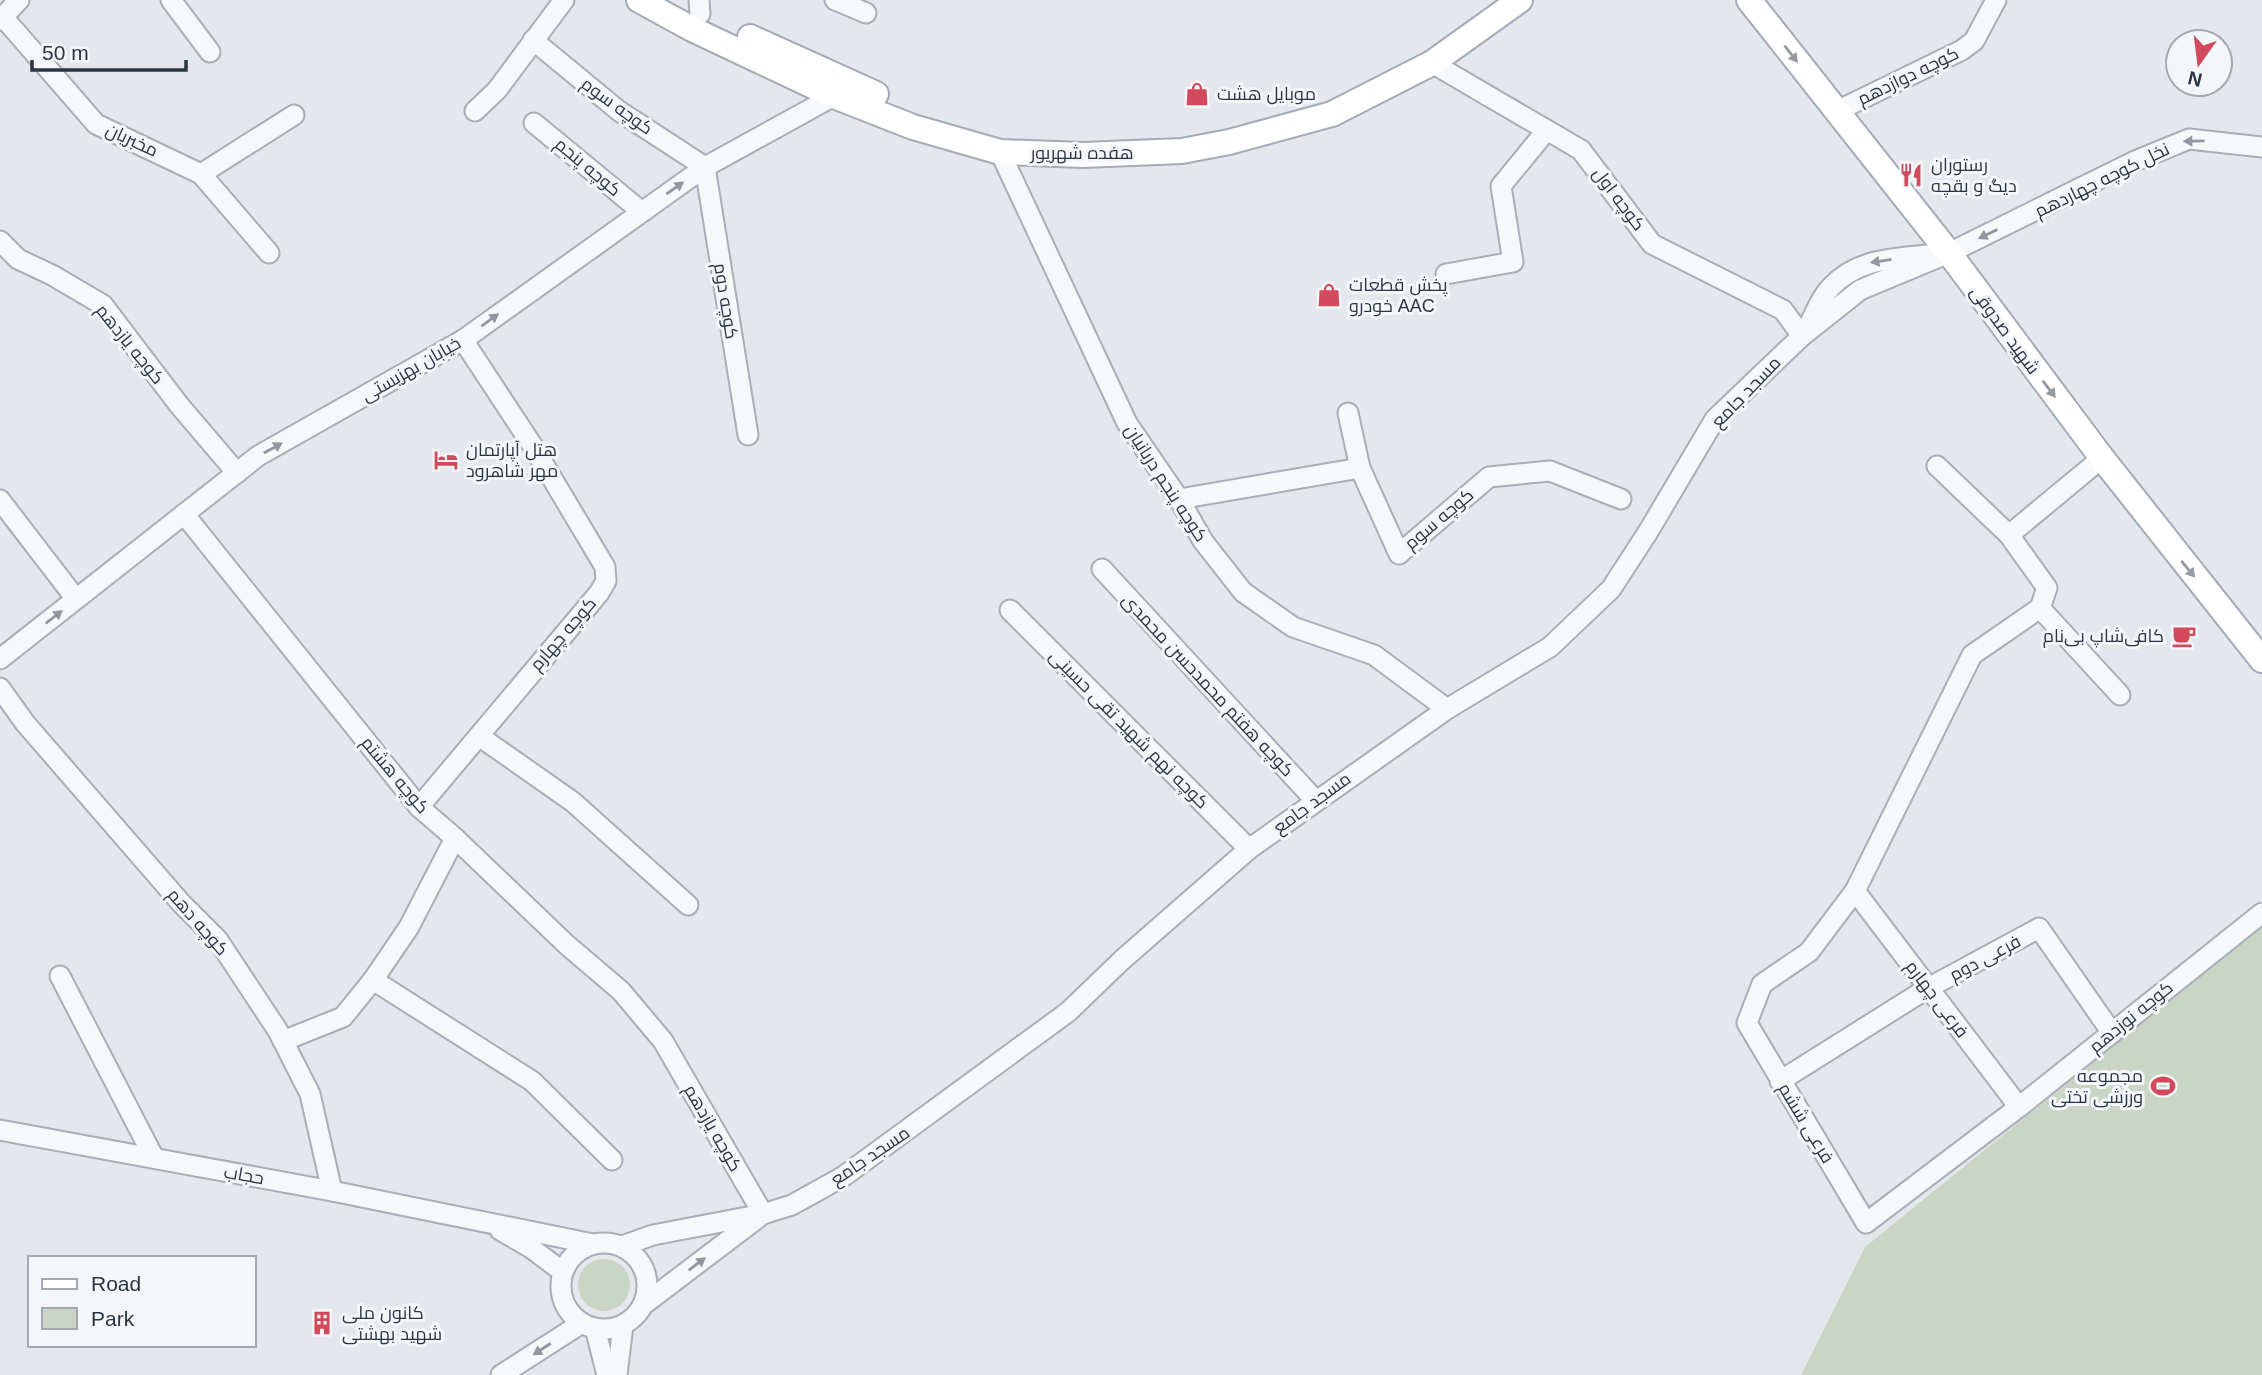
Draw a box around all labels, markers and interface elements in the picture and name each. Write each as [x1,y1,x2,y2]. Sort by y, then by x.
scale bar [32,28,186,72]
north arrow [2164,28,2234,98]
text: 50 m [42,41,89,64]
street label: کوچه دوازدهم [1854,43,1963,111]
one-way arrow [1783,45,1798,62]
text: N [2186,67,2204,91]
street label: کوچه سوم [576,73,657,140]
shop icon: موبایل هشت [1183,80,1211,108]
place label: موبایل هشت [1217,84,1316,105]
street label: مخبریان [102,119,161,162]
street label: کوچه پنجم [550,134,625,202]
one-way arrow [2183,136,2205,147]
street label: نخل کوچه چهاردهم [2032,139,2173,223]
street label: هفده شهریور [1029,143,1134,164]
place label: رستوران دیگ و بقچه [1931,155,2017,198]
restaurant icon: رستوران دیگ و بقچه [1897,161,1925,189]
street label: کوچه اول [1587,164,1649,236]
one-way arrow [666,181,684,195]
one-way arrow [1978,228,1998,240]
one-way arrow [1870,255,1892,266]
street label: کوچه دوم [708,261,742,341]
place label: پخش قطعات خودرو AAC [1349,275,1448,317]
shop icon: پخش قطعات خودرو AAC [1315,281,1343,309]
street label: شهید صدوقی [1965,282,2044,379]
street label: کوچه یازدهم [90,300,168,389]
one-way arrow [481,313,499,327]
street label: خیابان بهزیستی [358,333,465,406]
street label: مسجد جامع [1707,352,1786,433]
one-way arrow [2041,380,2056,398]
street label: کوچه پنجم دربانیان [1119,421,1211,546]
place label: هتل آپارتمان مهر شاهرود [466,440,558,482]
one-way arrow [263,442,282,454]
hotel icon: هتل آپارتمان مهر شاهرود [432,446,460,474]
street label: کوچه سوم [1401,484,1479,555]
one-way arrow [2181,560,2195,578]
street label: کوچه هفتم محمدحسن محمدی [1117,590,1298,782]
street label: کوچه چهارم [526,593,602,676]
one-way arrow [44,609,62,624]
cafe icon: کافی‌شاپ بی‌نام [2170,622,2198,650]
place label: کافی‌شاپ بی‌نام [2043,626,2164,648]
street label: کوچه نهم شهید تقی حسینی [1044,645,1213,814]
street label: کوچه هشتم [356,733,433,819]
street label: مسجد جامع [1269,768,1356,839]
street label: کوچه دهم [162,885,232,961]
street label: فرعی دوم [1946,931,2025,987]
street label: فرعی چهارم [1900,957,1972,1043]
street label: کوچه نوزدهم [2085,977,2178,1058]
place label: مجموعه ورزشی تختی [2051,1066,2143,1108]
sports icon: مجموعه ورزشی تختی [2149,1072,2177,1100]
street label: فرعی ششم [1773,1079,1838,1168]
street label: کوچه یازدهم [678,1081,746,1176]
street label: مسجد جامع [827,1122,914,1191]
street label: حجاب [222,1162,266,1188]
legend [28,1256,256,1347]
one-way arrow [688,1258,706,1272]
text: Road [91,1272,141,1295]
place label: کانون ملی شهید بهشتی [342,1303,442,1345]
text: Park [91,1307,135,1330]
building icon: کانون ملی شهید بهشتی [308,1309,336,1337]
one-way arrow [532,1342,551,1355]

